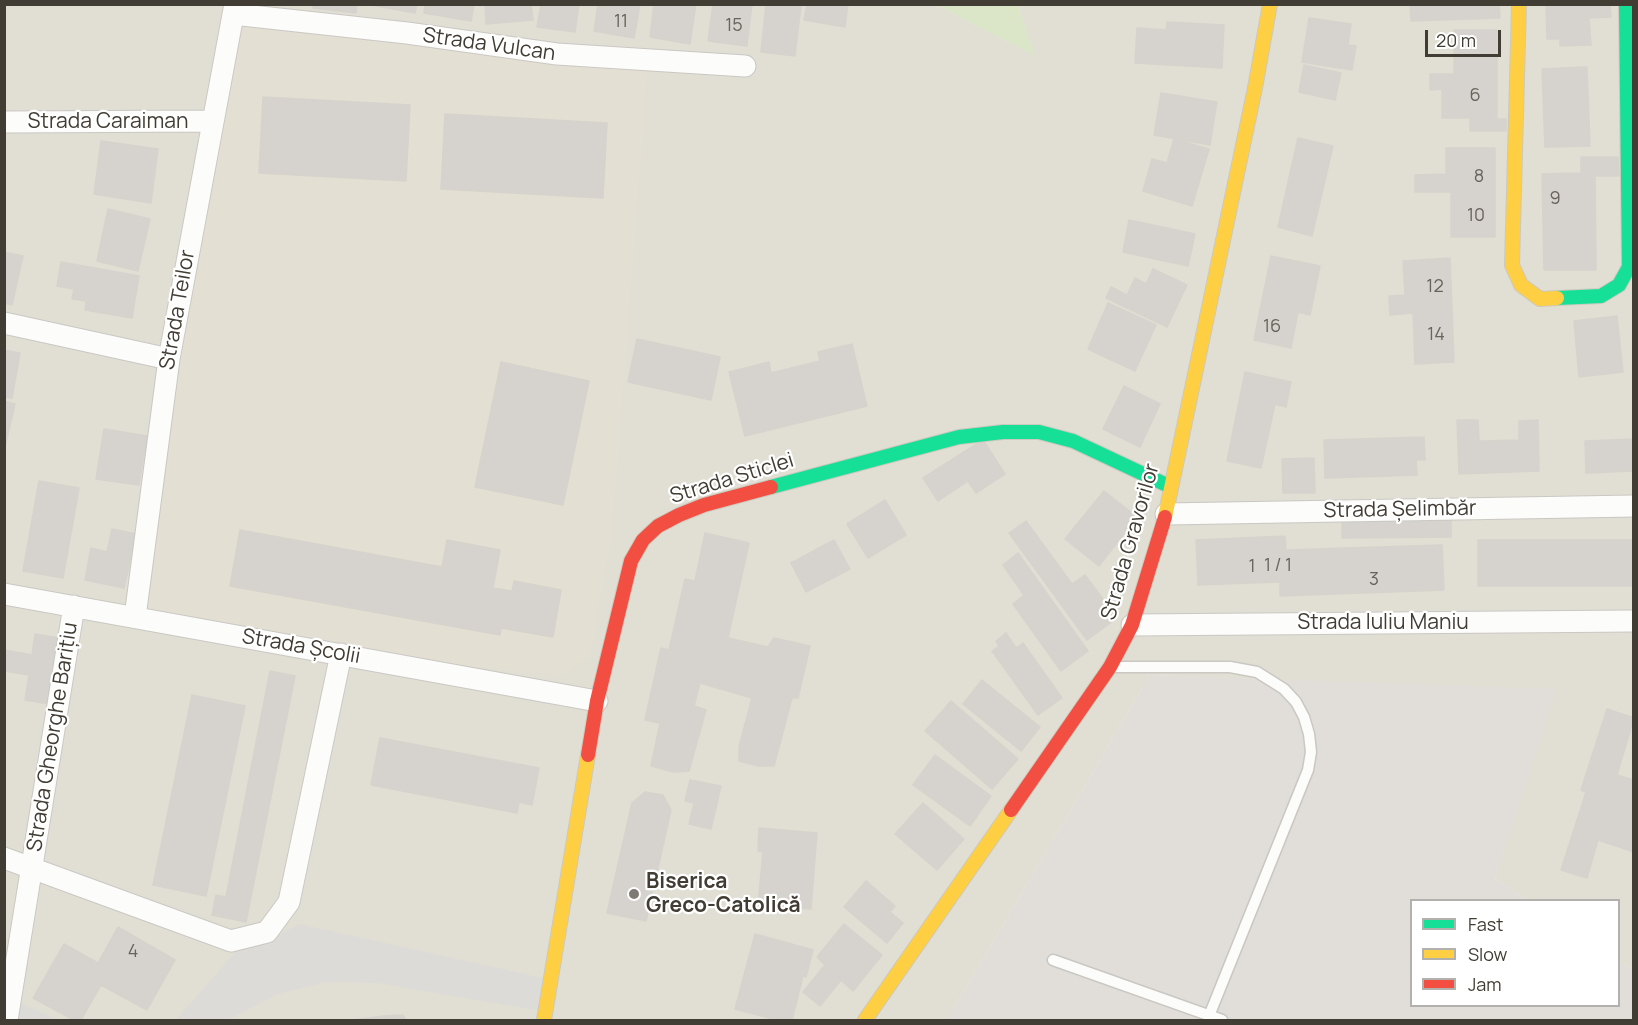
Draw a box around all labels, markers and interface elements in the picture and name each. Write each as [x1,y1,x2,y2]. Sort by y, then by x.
house number: 11 [614,11,628,33]
house number: 15 [725,15,743,37]
scale bar [1428,18,1504,56]
street label: Strada Vulcan [421,23,557,67]
text: 20 m [1436,28,1476,52]
house number: 6 [1469,85,1481,107]
street label: Strada Caraiman [28,109,188,135]
house number: 8 [1474,166,1484,188]
house number: 9 [1549,188,1561,210]
house number: 10 [1467,205,1485,227]
street label: Strada Teilor [155,248,201,372]
house number: 12 [1426,276,1444,298]
house number: 16 [1263,316,1281,338]
house number: 14 [1427,324,1445,346]
street label: Strada Sticlei [667,448,797,510]
street label: Strada Gravorilor [1097,461,1165,623]
street label: Strada Șelimbăr [1323,496,1477,524]
house number: 1 / 1 [1264,555,1292,577]
house number: 1 [1248,556,1256,578]
house number: 3 [1369,569,1379,591]
street label: Strada Iuliu Maniu [1297,610,1469,636]
street label: Strada Gheorghe Barițiu [22,621,84,853]
street label: Strada Școlii [240,624,362,670]
place label: Biserica Greco-Catolică [646,869,801,919]
marker: Biserica Greco-Catolică [627,887,641,901]
legend [1410,899,1620,1007]
text: Fast [1468,912,1503,936]
house number: 4 [128,941,138,963]
text: Slow [1468,942,1507,966]
text: Jam [1468,972,1502,996]

